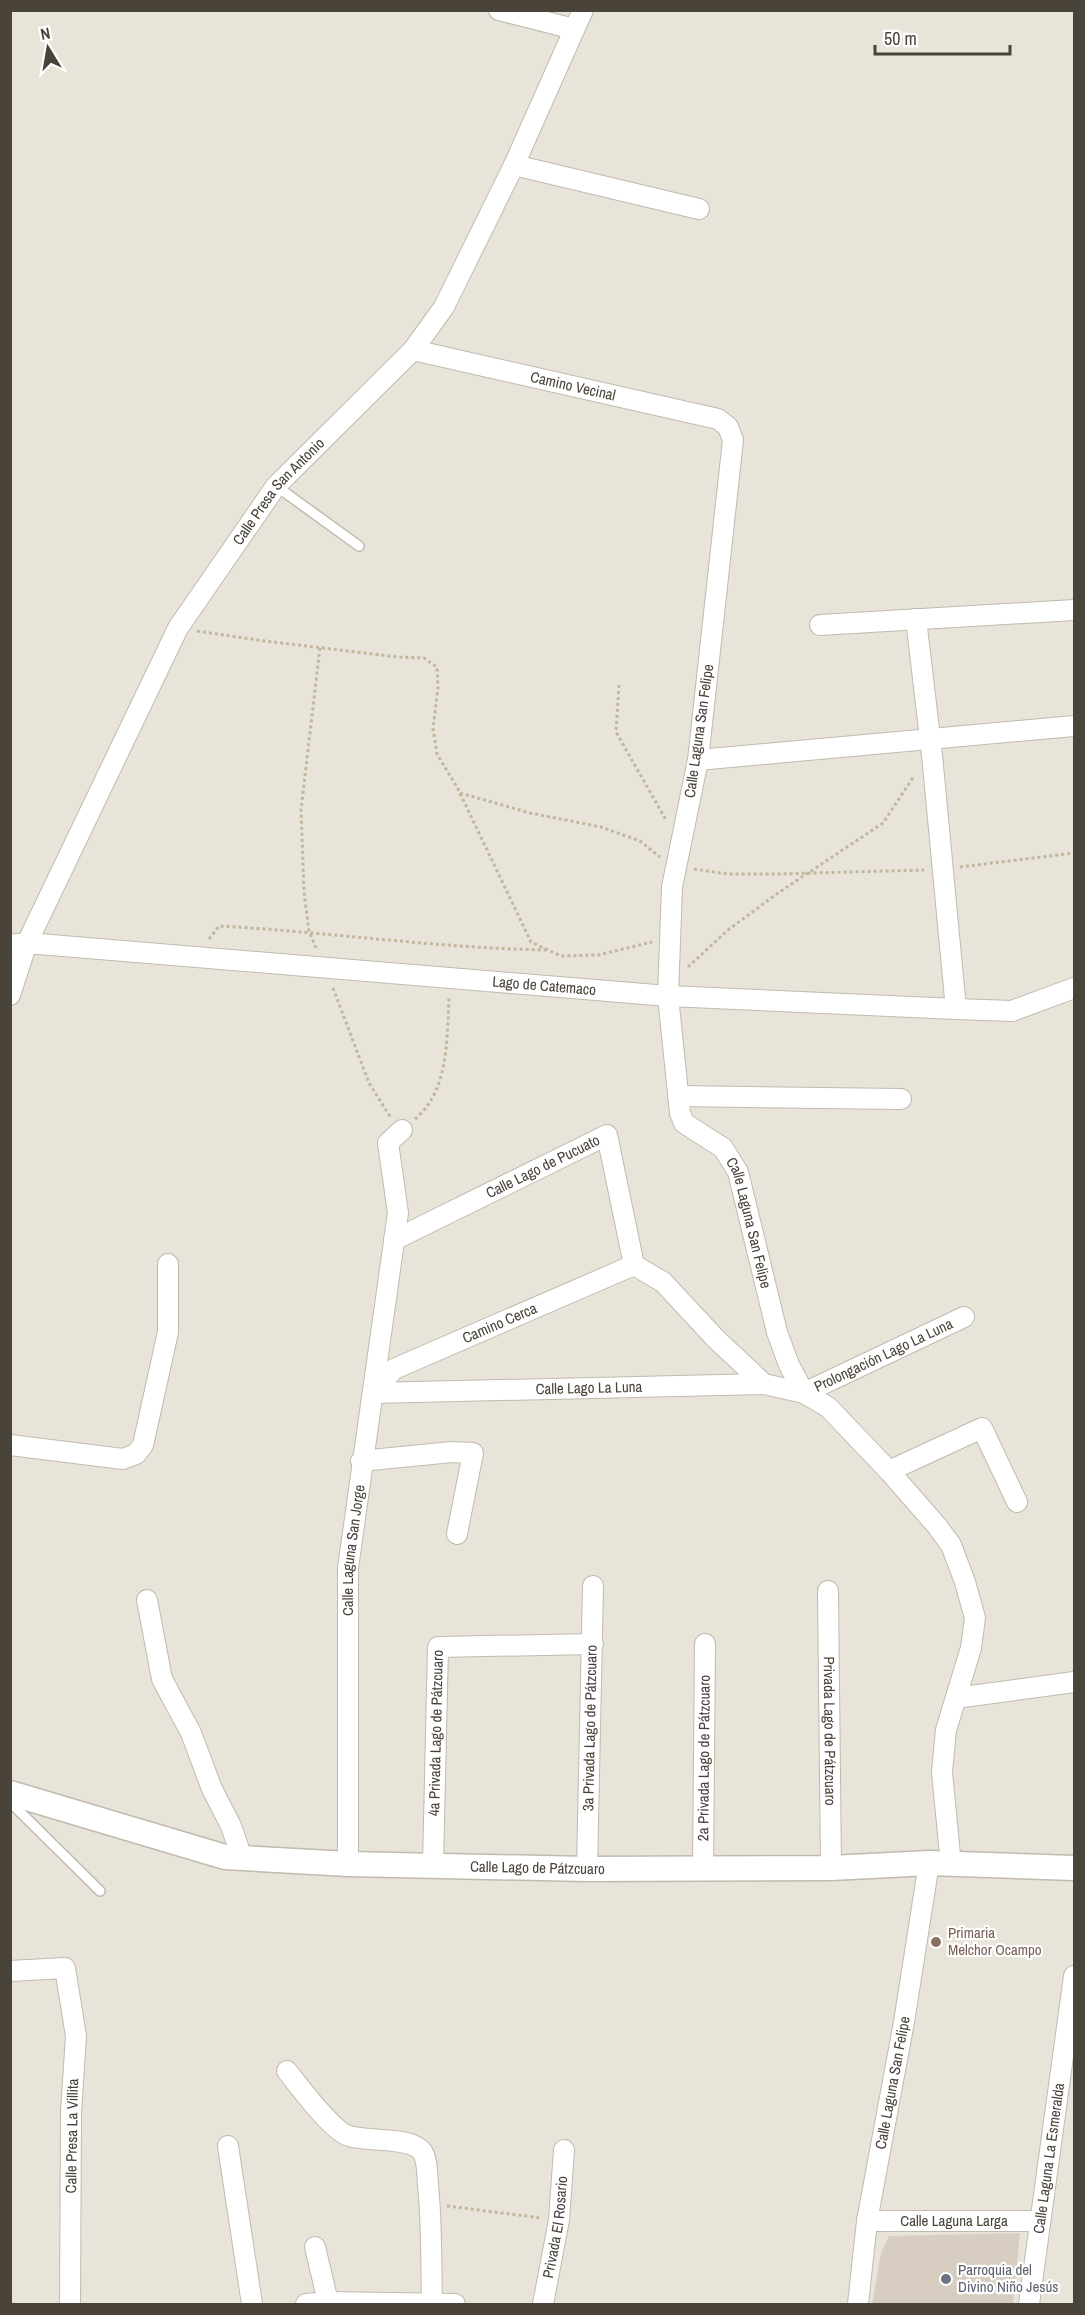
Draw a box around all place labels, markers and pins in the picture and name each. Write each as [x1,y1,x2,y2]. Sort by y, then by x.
place label: Primaria Melchor Ocampo [948,1922,1042,1960]
marker: Primaria Melchor Ocampo [929,1935,943,1949]
place label: Parroquia del Divino Niño Jesús [958,2259,1059,2297]
marker: Parroquia del Divino Niño Jesús [939,2272,953,2286]

